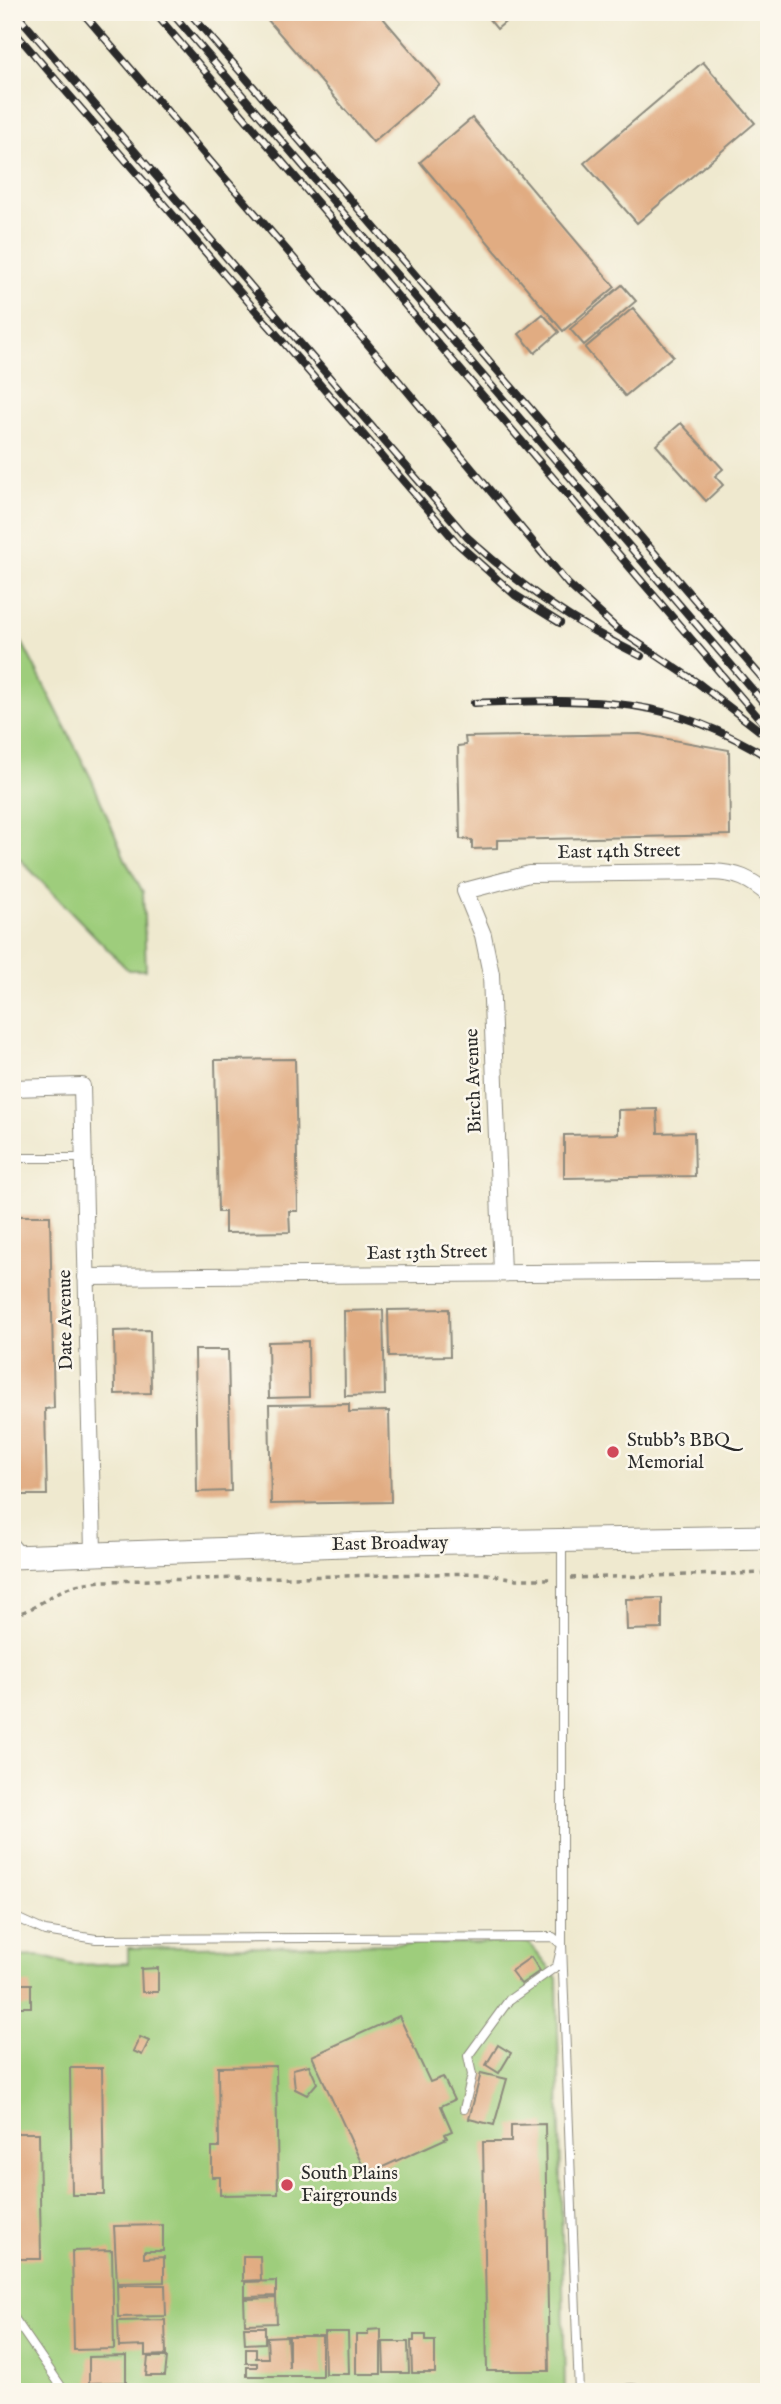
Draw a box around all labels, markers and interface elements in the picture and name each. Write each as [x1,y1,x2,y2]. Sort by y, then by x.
street label: East 14th Street [557,839,681,865]
street label: Birch Avenue [460,1028,488,1134]
street label: East 13th Street [366,1240,488,1266]
street label: Date Avenue [53,1269,79,1371]
place label: Stubb's BBQ Memorial [627,1429,743,1475]
marker: Stubb's BBQ Memorial [605,1444,621,1460]
street label: East Broadway [332,1531,449,1557]
place label: South Plains Fairgrounds [301,2162,398,2208]
marker: South Plains Fairgrounds [279,2177,295,2193]

